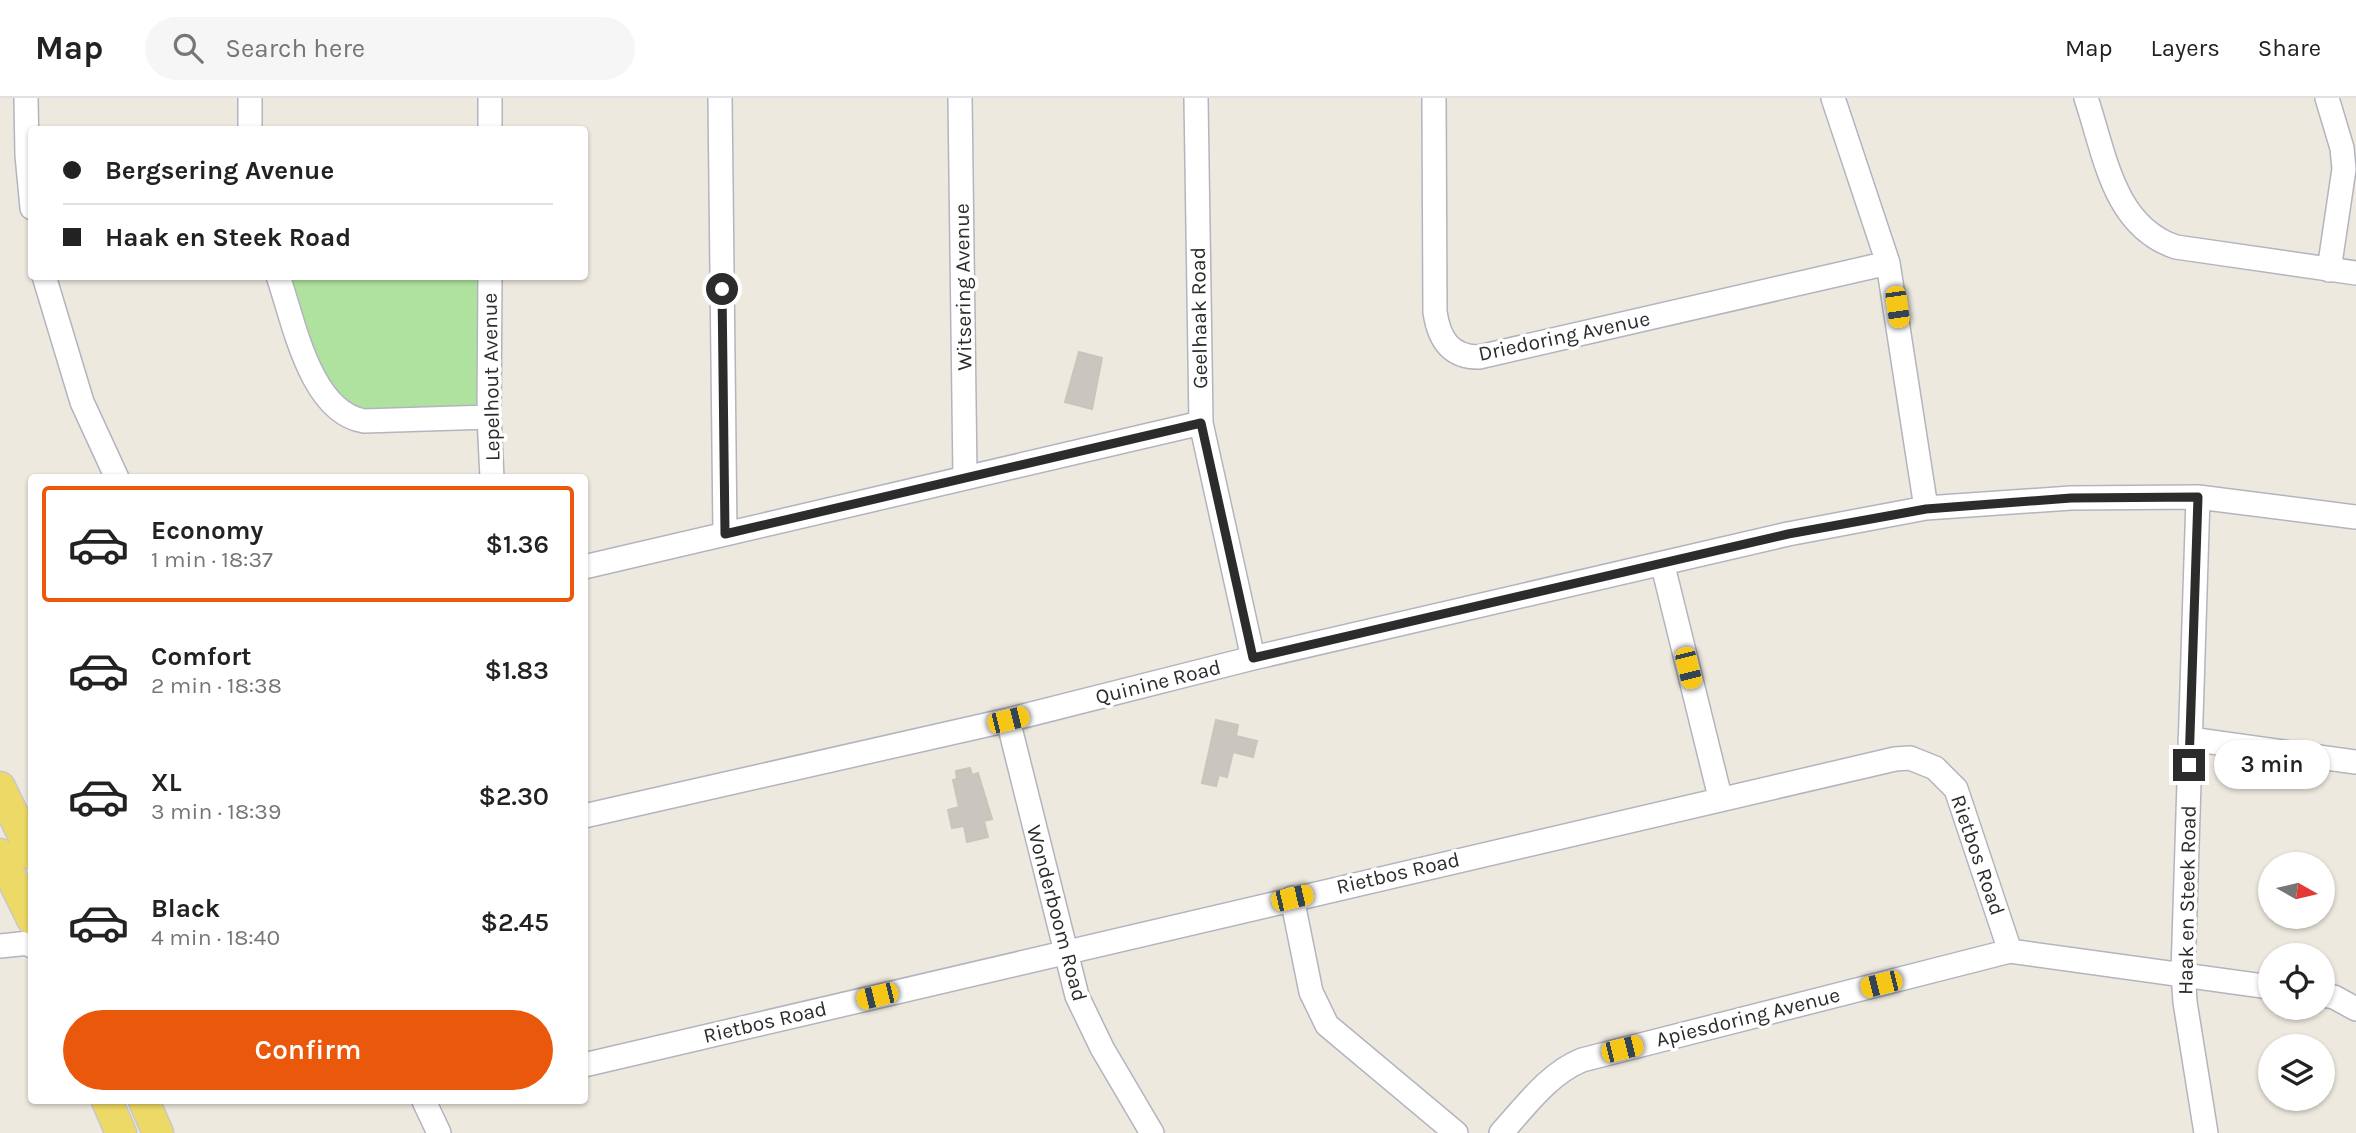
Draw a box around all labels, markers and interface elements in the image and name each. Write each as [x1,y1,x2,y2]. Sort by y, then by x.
search box [145,17,635,80]
text: Map [35,29,103,67]
icon: search [169,29,207,67]
text: Search here [225,33,365,64]
text: Map [2065,34,2113,62]
text: Layers [2151,34,2220,62]
text: Share [2258,34,2321,62]
text: Bergsering Avenue [105,155,334,186]
street label: Witsering Avenue [950,203,976,371]
text: Haak en Steek Road [105,222,351,253]
street label: Geelhaak Road [1186,247,1212,389]
route start [706,273,738,305]
car [1884,285,1911,329]
street label: Lepelhout Avenue [478,293,504,461]
street label: Driedoring Avenue [1476,306,1652,366]
icon: car [67,513,130,576]
text: Economy [151,515,263,546]
text: $1.36 [486,529,549,560]
text: 1 min · 18:37 [151,546,273,573]
icon: car [67,639,130,702]
text: Comfort [151,641,252,672]
car [1673,645,1704,691]
text: $1.83 [485,655,549,686]
street label: Quinine Road [1093,655,1223,709]
text: 2 min · 18:38 [151,672,282,699]
car [986,705,1031,735]
callout: 3 min [2214,740,2329,790]
route end [2173,749,2205,781]
text: 3 min [2240,751,2304,778]
icon: car [67,765,130,828]
text: XL [151,767,182,798]
text: $2.30 [479,781,549,812]
street label: Rietbos Road [1946,791,2010,919]
text: 3 min · 18:39 [151,798,281,825]
street label: Haak en Steek Road [2173,805,2201,995]
street label: Wonderboom Road [1022,822,1092,1004]
street label: Rietbos Road [1334,847,1462,899]
north arrow [2258,852,2334,929]
map controls [2258,852,2335,1111]
car [1270,883,1315,913]
icon: car [67,891,130,954]
text: Black [151,893,220,924]
text: $2.45 [480,907,549,938]
text: 4 min · 18:40 [151,924,280,951]
button: locate [2258,943,2335,1020]
car [1859,969,1904,999]
car [855,981,900,1011]
street label: Apiesdoring Avenue [1653,983,1843,1051]
street label: Rietbos Road [701,996,829,1048]
button: Confirm [63,1010,553,1090]
car [1600,1034,1645,1064]
button: layers [2258,1034,2335,1111]

